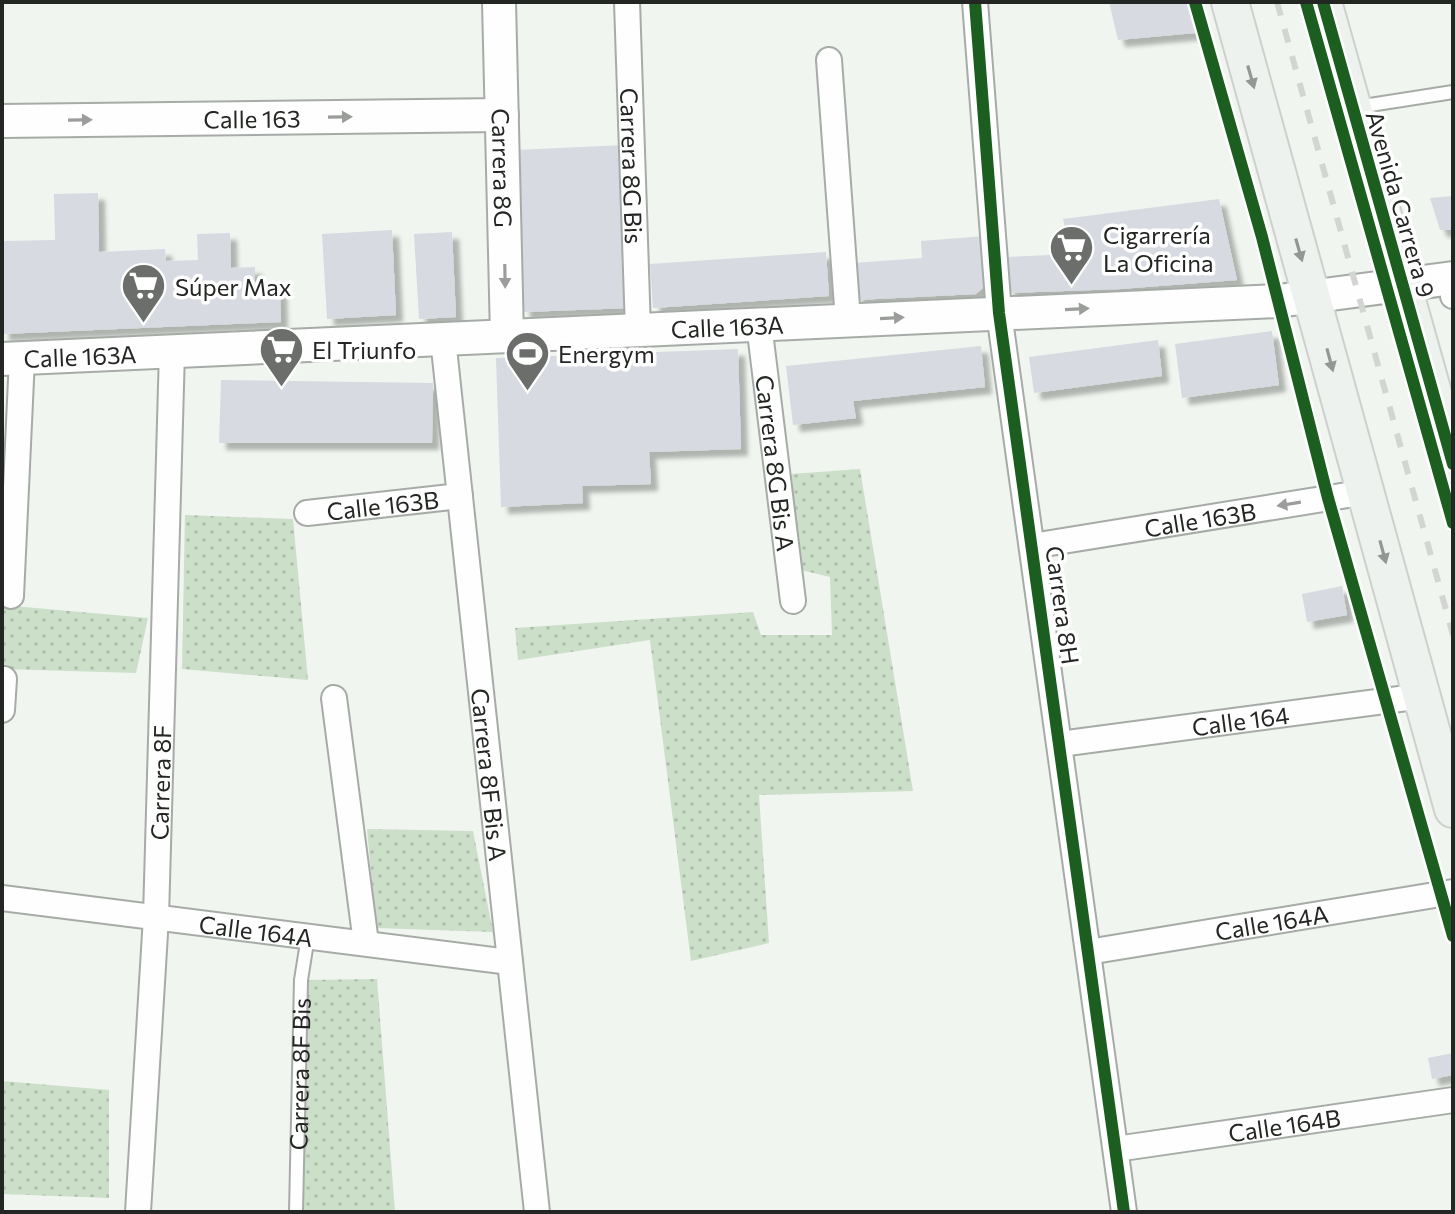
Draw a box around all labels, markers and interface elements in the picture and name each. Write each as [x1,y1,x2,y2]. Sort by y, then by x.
one-way arrow [1245,66,1258,90]
street label: Carrera 8G Bis [615,87,650,245]
street label: Calle 163 [203,103,301,133]
street label: Avenida Carrera 9 [1361,107,1441,301]
street label: Carrera 8G [487,108,519,228]
one-way arrow [328,111,353,124]
one-way arrow [68,114,93,127]
place label: Cigarrería La Oficina [1103,220,1214,277]
supermarket icon: Cigarrería La Oficina [1048,224,1096,287]
one-way arrow [1294,237,1306,262]
supermarket icon: Súper Max [120,262,168,325]
one-way arrow [499,264,512,289]
place label: Súper Max [175,272,292,301]
one-way arrow [1065,303,1090,316]
street label: Calle 163A [670,309,784,343]
one-way arrow [880,311,905,324]
supermarket icon: El Triunfo [257,325,305,388]
sports icon: Energym [503,329,551,392]
place label: El Triunfo [312,335,416,364]
street label: Calle 163A [23,338,137,373]
place label: Energym [558,339,655,368]
one-way arrow [1324,348,1337,372]
street label: Carrera 8G Bis A [751,373,801,553]
street label: Calle 163B [325,484,440,525]
street label: Calle 163B [1142,496,1258,542]
one-way arrow [1276,498,1301,511]
one-way arrow [1377,539,1389,564]
street label: Carrera 8H [1040,544,1086,666]
street label: Carrera 8F Bis A [466,687,514,862]
street label: Calle 164 [1190,699,1291,741]
street label: Carrera 8F [144,725,176,841]
street label: Calle 164A [1213,898,1330,945]
street label: Calle 164A [197,908,315,952]
street label: Carrera 8F Bis [283,997,315,1151]
street label: Calle 164B [1226,1102,1342,1147]

